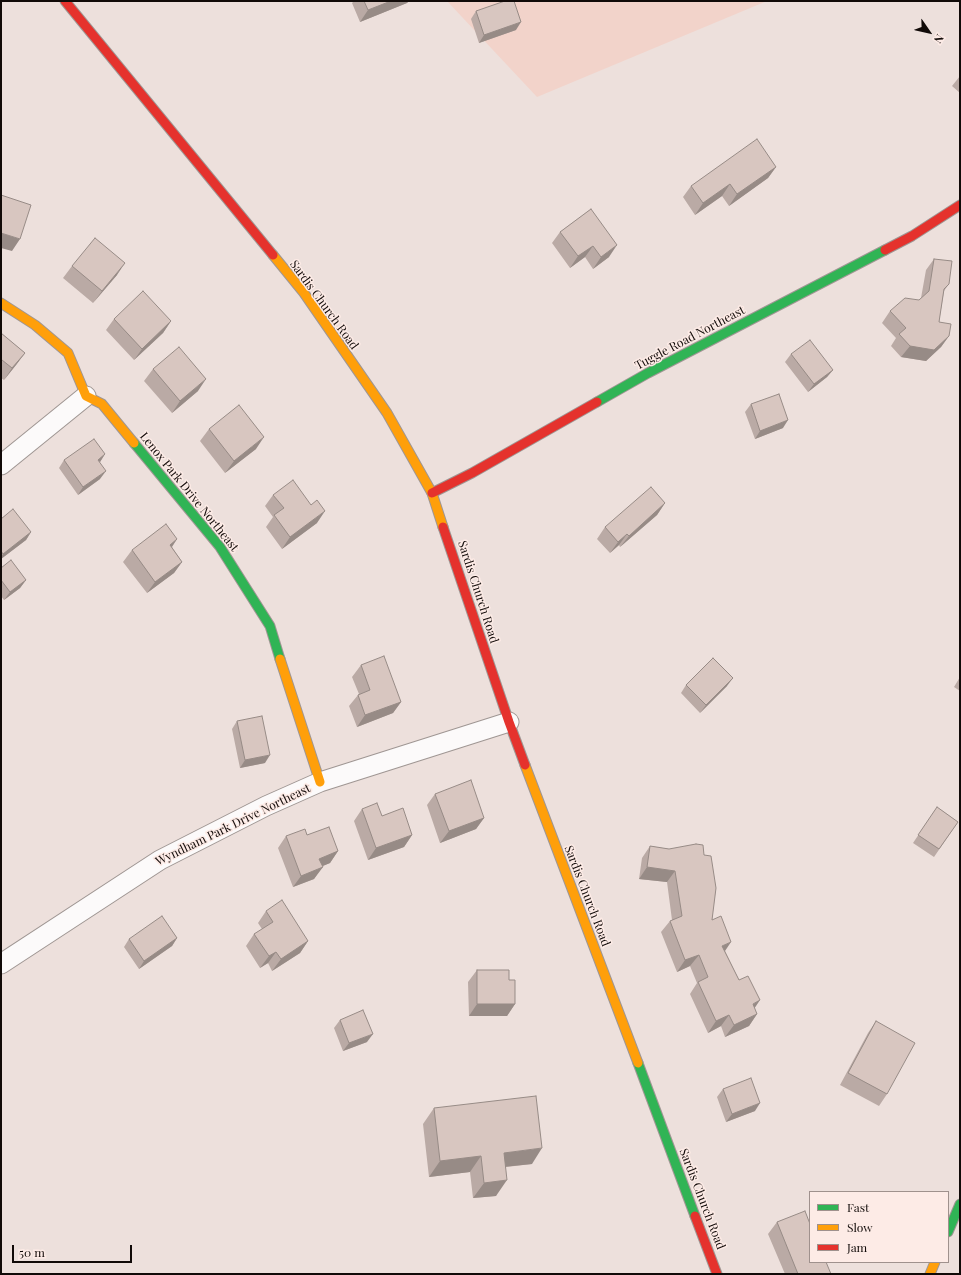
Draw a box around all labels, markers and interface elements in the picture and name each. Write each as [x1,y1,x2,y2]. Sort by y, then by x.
north arrow [909,12,949,52]
text: N [931,31,948,46]
street label: Sardis Church Road [287,258,361,352]
street label: Tuggle Road Northeast [633,303,747,373]
street label: Lenox Park Drive Northeast [137,430,241,554]
street label: Sardis Church Road [455,539,501,645]
street label: Wyndham Park Drive Northeast [153,781,313,869]
street label: Sardis Church Road [561,843,613,949]
street label: Sardis Church Road [676,1146,728,1252]
legend [809,1191,949,1263]
text: Fast [847,1199,869,1215]
text: Slow [847,1219,873,1235]
scale bar [14,1237,134,1263]
text: Jam [847,1239,867,1255]
text: 50 m [19,1244,45,1260]

